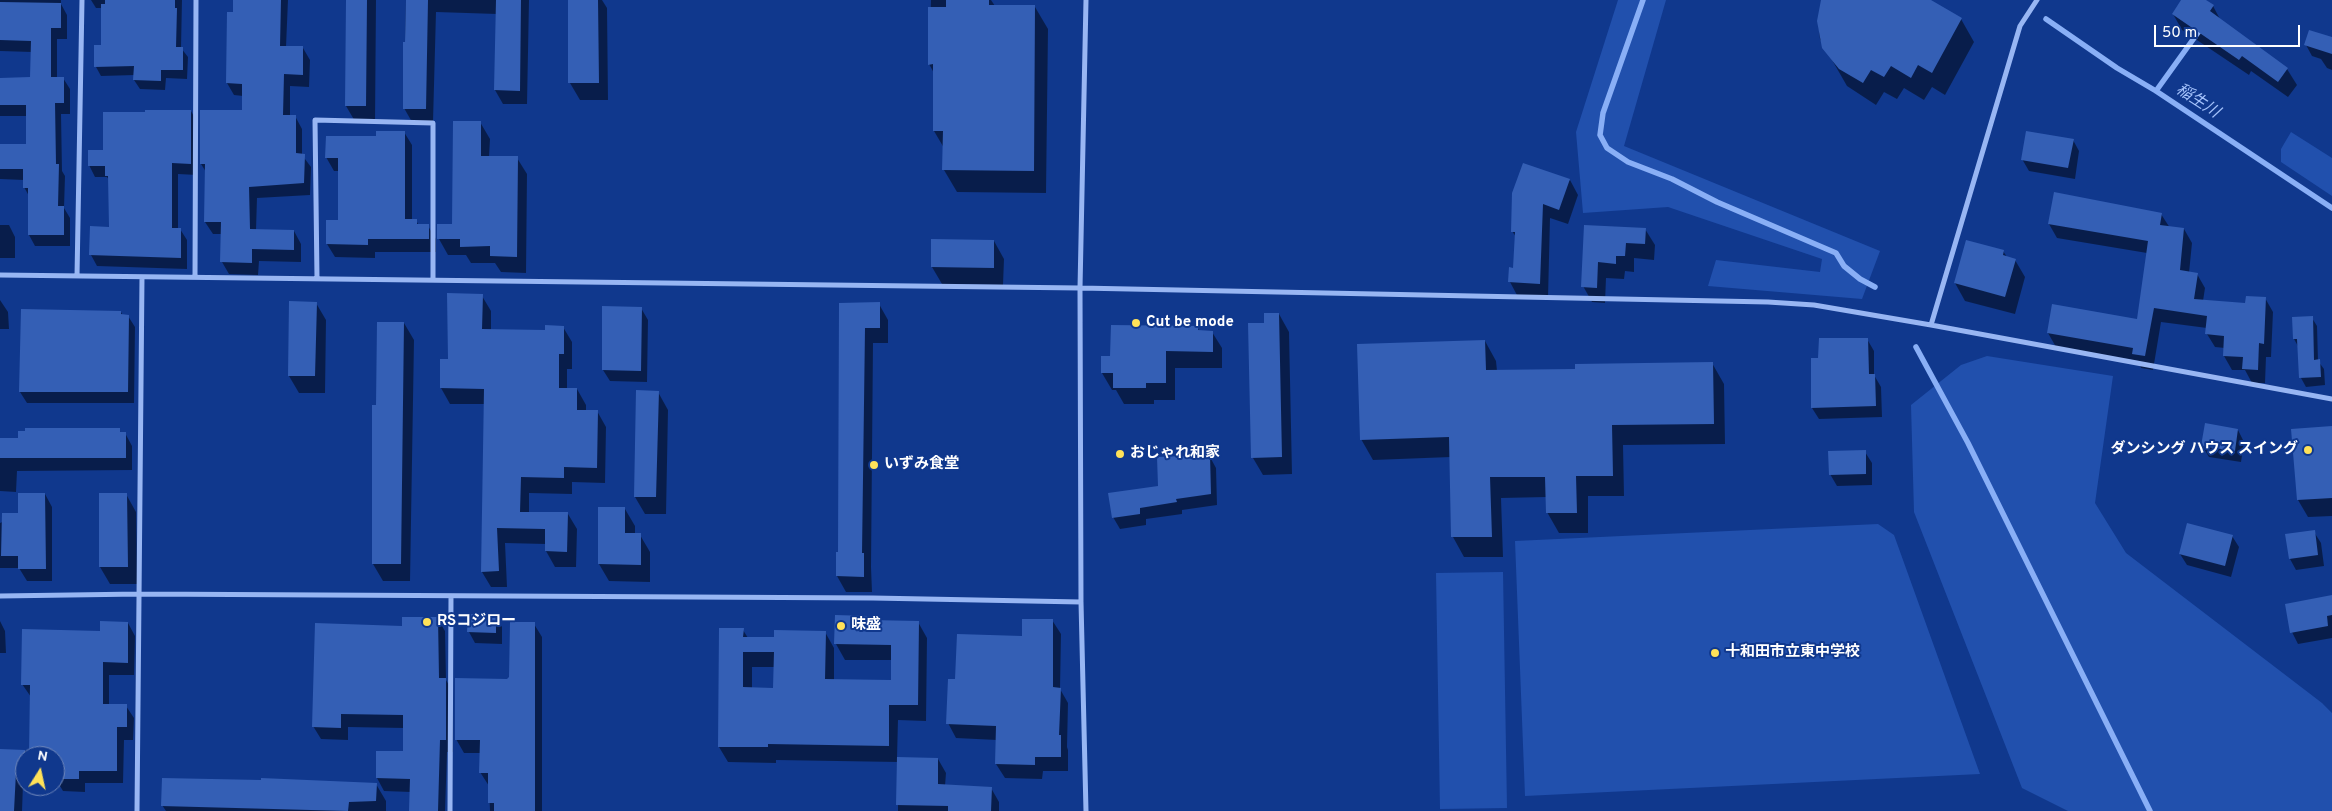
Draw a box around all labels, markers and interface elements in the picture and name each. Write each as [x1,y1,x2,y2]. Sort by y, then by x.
scale bar [2157,15,2303,47]
text: 50 m [2162,24,2197,43]
water label: 稲生川 [2172,81,2222,123]
place label: Cut be mode [1146,314,1234,332]
marker: Cut be mode [1130,317,1142,329]
place label: ダンシング ハウス スイング [2111,441,2298,459]
marker: ダンシング ハウス スイング [2302,444,2314,456]
place label: おじゃれ和家 [1130,445,1220,463]
marker: おじゃれ和家 [1114,448,1126,460]
place label: いずみ食堂 [884,456,959,474]
marker: いずみ食堂 [868,459,880,471]
place label: RSコジロー [437,613,516,631]
marker: RSコジロー [421,616,433,628]
place label: 味盛 [851,617,881,635]
marker: 味盛 [835,620,847,632]
place label: 十和田市立東中学校 [1725,644,1860,662]
marker: 十和田市立東中学校 [1709,647,1721,659]
north arrow [15,746,65,796]
text: N [36,747,49,766]

